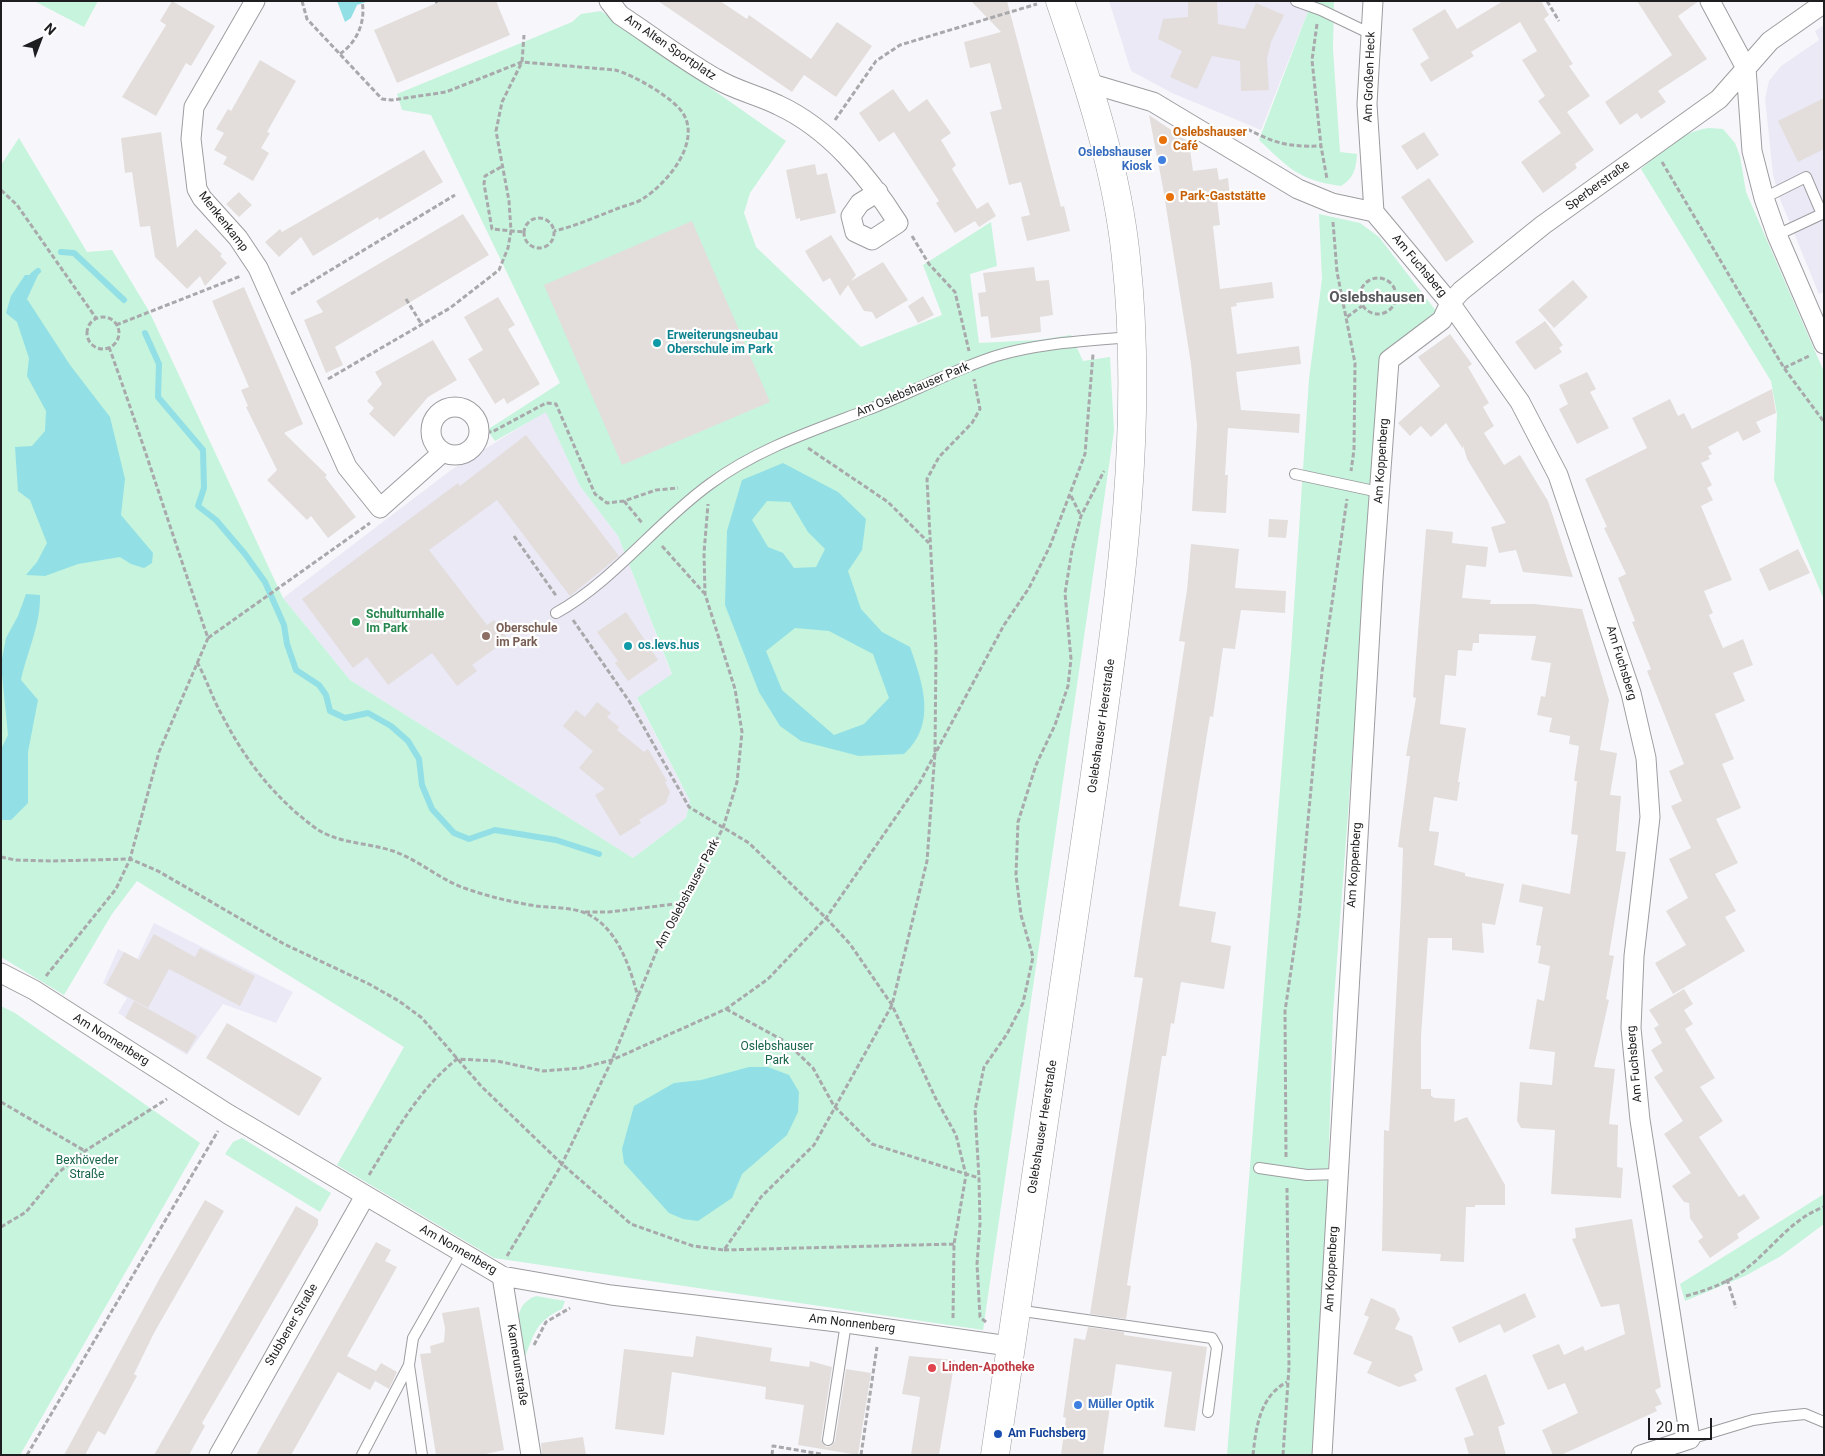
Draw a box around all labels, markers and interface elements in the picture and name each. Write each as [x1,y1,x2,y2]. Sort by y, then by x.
street label: Am Alten Sportplatz [622,12,718,84]
north arrow [15,15,65,65]
text: N [41,20,59,38]
street label: Am Großen Heck [1361,31,1379,123]
place label: Oslebshauser Café [1173,126,1247,154]
marker: Oslebshauser Café [1157,134,1169,146]
place label: Oslebshauser Kiosk [1078,146,1152,174]
marker: Oslebshauser Kiosk [1156,154,1168,166]
street label: Sperberstraße [1563,158,1633,214]
street label: Menkenkamp [195,189,251,255]
place label: Park-Gaststätte [1180,190,1266,204]
marker: Park-Gaststätte [1164,191,1176,203]
street label: Am Fuchsberg [1389,232,1449,300]
district label: Oslebshausen [1329,289,1425,307]
place label: Erweiterungsneubau Oberschule im Park [667,329,778,357]
marker: Erweiterungsneubau Oberschule im Park [651,337,663,349]
street label: Am Oslebshauser Park [854,360,972,420]
street label: Am Koppenberg [1372,418,1392,504]
place label: Schulturnhalle Im Park [366,608,444,636]
marker: Schulturnhalle Im Park [350,616,362,628]
place label: Oberschule im Park [496,622,557,650]
street label: Am Fuchsberg [1603,624,1639,702]
marker: Oberschule im Park [480,630,492,642]
place label: os.levs.hus [638,639,699,653]
marker: os.levs.hus [622,640,634,652]
street label: Oslebshauser Heerstraße [1085,658,1119,794]
street label: Am Koppenberg [1345,822,1365,908]
street label: Am Oslebshauser Park [653,837,723,951]
street label: Am Nonnenberg [70,1011,152,1069]
street label: Am Fuchsberg [1624,1025,1646,1103]
park label: Oslebshauser Park [740,1040,814,1068]
street label: Oslebshauser Heerstraße [1025,1059,1061,1195]
park label: Bexhöveder Straße [56,1154,118,1182]
street label: Am Nonnenberg [417,1222,499,1278]
street label: Am Koppenberg [1323,1226,1341,1312]
street label: Stubbener Straße [263,1281,321,1369]
street label: Am Nonnenberg [808,1312,896,1336]
street label: Kamerunstraße [503,1323,531,1407]
place label: Linden-Apotheke [942,1361,1035,1375]
marker: Linden-Apotheke [926,1362,938,1374]
place label: Müller Optik [1088,1398,1154,1412]
marker: Müller Optik [1072,1399,1084,1411]
scale bar [1650,1408,1714,1440]
text: 20 m [1656,1418,1690,1436]
place label: Am Fuchsberg [1008,1427,1086,1441]
marker: Am Fuchsberg [992,1428,1004,1440]

